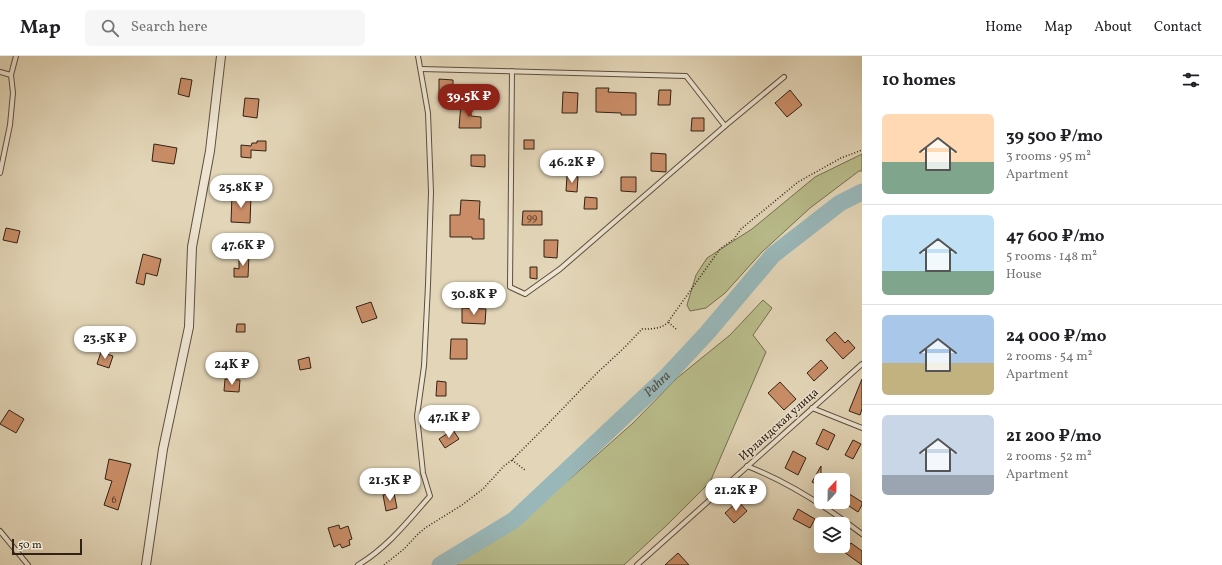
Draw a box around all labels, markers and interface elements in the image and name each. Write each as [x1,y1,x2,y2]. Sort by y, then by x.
search box [85,10,365,46]
text: Map [20,15,61,41]
icon: search [99,17,121,39]
text: Search here [131,17,208,38]
text: Home [985,18,1022,37]
text: Map [1044,18,1072,37]
text: About [1094,18,1132,37]
text: Contact [1154,18,1202,37]
text: 10 homes [882,69,956,92]
icon: filters [1180,69,1202,91]
pin: 39.5K ₽ [432,84,506,118]
text: 39.5K ₽ [447,88,491,106]
text: 39 500 ₽/mo [1006,125,1103,148]
icon: home [914,130,962,178]
text: 3 rooms · 95 m² [1006,148,1091,166]
pin: 46.2K ₽ [535,150,609,184]
text: 46.2K ₽ [549,154,595,172]
text: Apartment [1006,166,1069,184]
pin: 25.8K ₽ [204,175,278,209]
text: 25.8K ₽ [219,179,263,197]
house number: 99 [527,211,537,225]
text: 47 600 ₽/mo [1006,225,1105,248]
icon: home [914,231,962,279]
pin: 47.6K ₽ [206,233,280,267]
text: 47.6K ₽ [221,237,265,255]
text: 5 rooms · 148 m² [1006,248,1097,266]
text: House [1006,266,1042,284]
pin: 30.8K ₽ [437,282,511,316]
text: 30.8K ₽ [451,286,497,304]
text: 24 000 ₽/mo [1006,325,1107,348]
pin: 23.5K ₽ [68,326,142,360]
text: 23.5K ₽ [83,330,127,348]
icon: home [914,331,962,379]
text: 2 rooms · 54 m² [1006,348,1093,366]
pin: 24K ₽ [204,352,260,386]
text: 24K ₽ [214,356,250,374]
text: Apartment [1006,366,1069,384]
water label: Pahra [640,368,675,402]
street label: Ирландская улица [736,385,822,465]
pin: 47.1K ₽ [412,405,486,439]
text: 47.1K ₽ [428,409,470,427]
text: 21 200 ₽/mo [1006,425,1101,448]
icon: home [914,431,962,479]
text: 2 rooms · 52 m² [1006,448,1092,466]
text: Apartment [1006,466,1069,484]
pin: 21.3K ₽ [353,468,427,502]
text: 21.3K ₽ [369,472,412,490]
north arrow [814,473,850,509]
map controls [814,473,850,553]
pin: 21.2K ₽ [699,478,773,512]
text: 21.2K ₽ [714,482,758,500]
house number: 6 [111,493,117,507]
button: layers [814,517,850,553]
scale bar [12,537,82,556]
text: 50 m [18,538,42,553]

